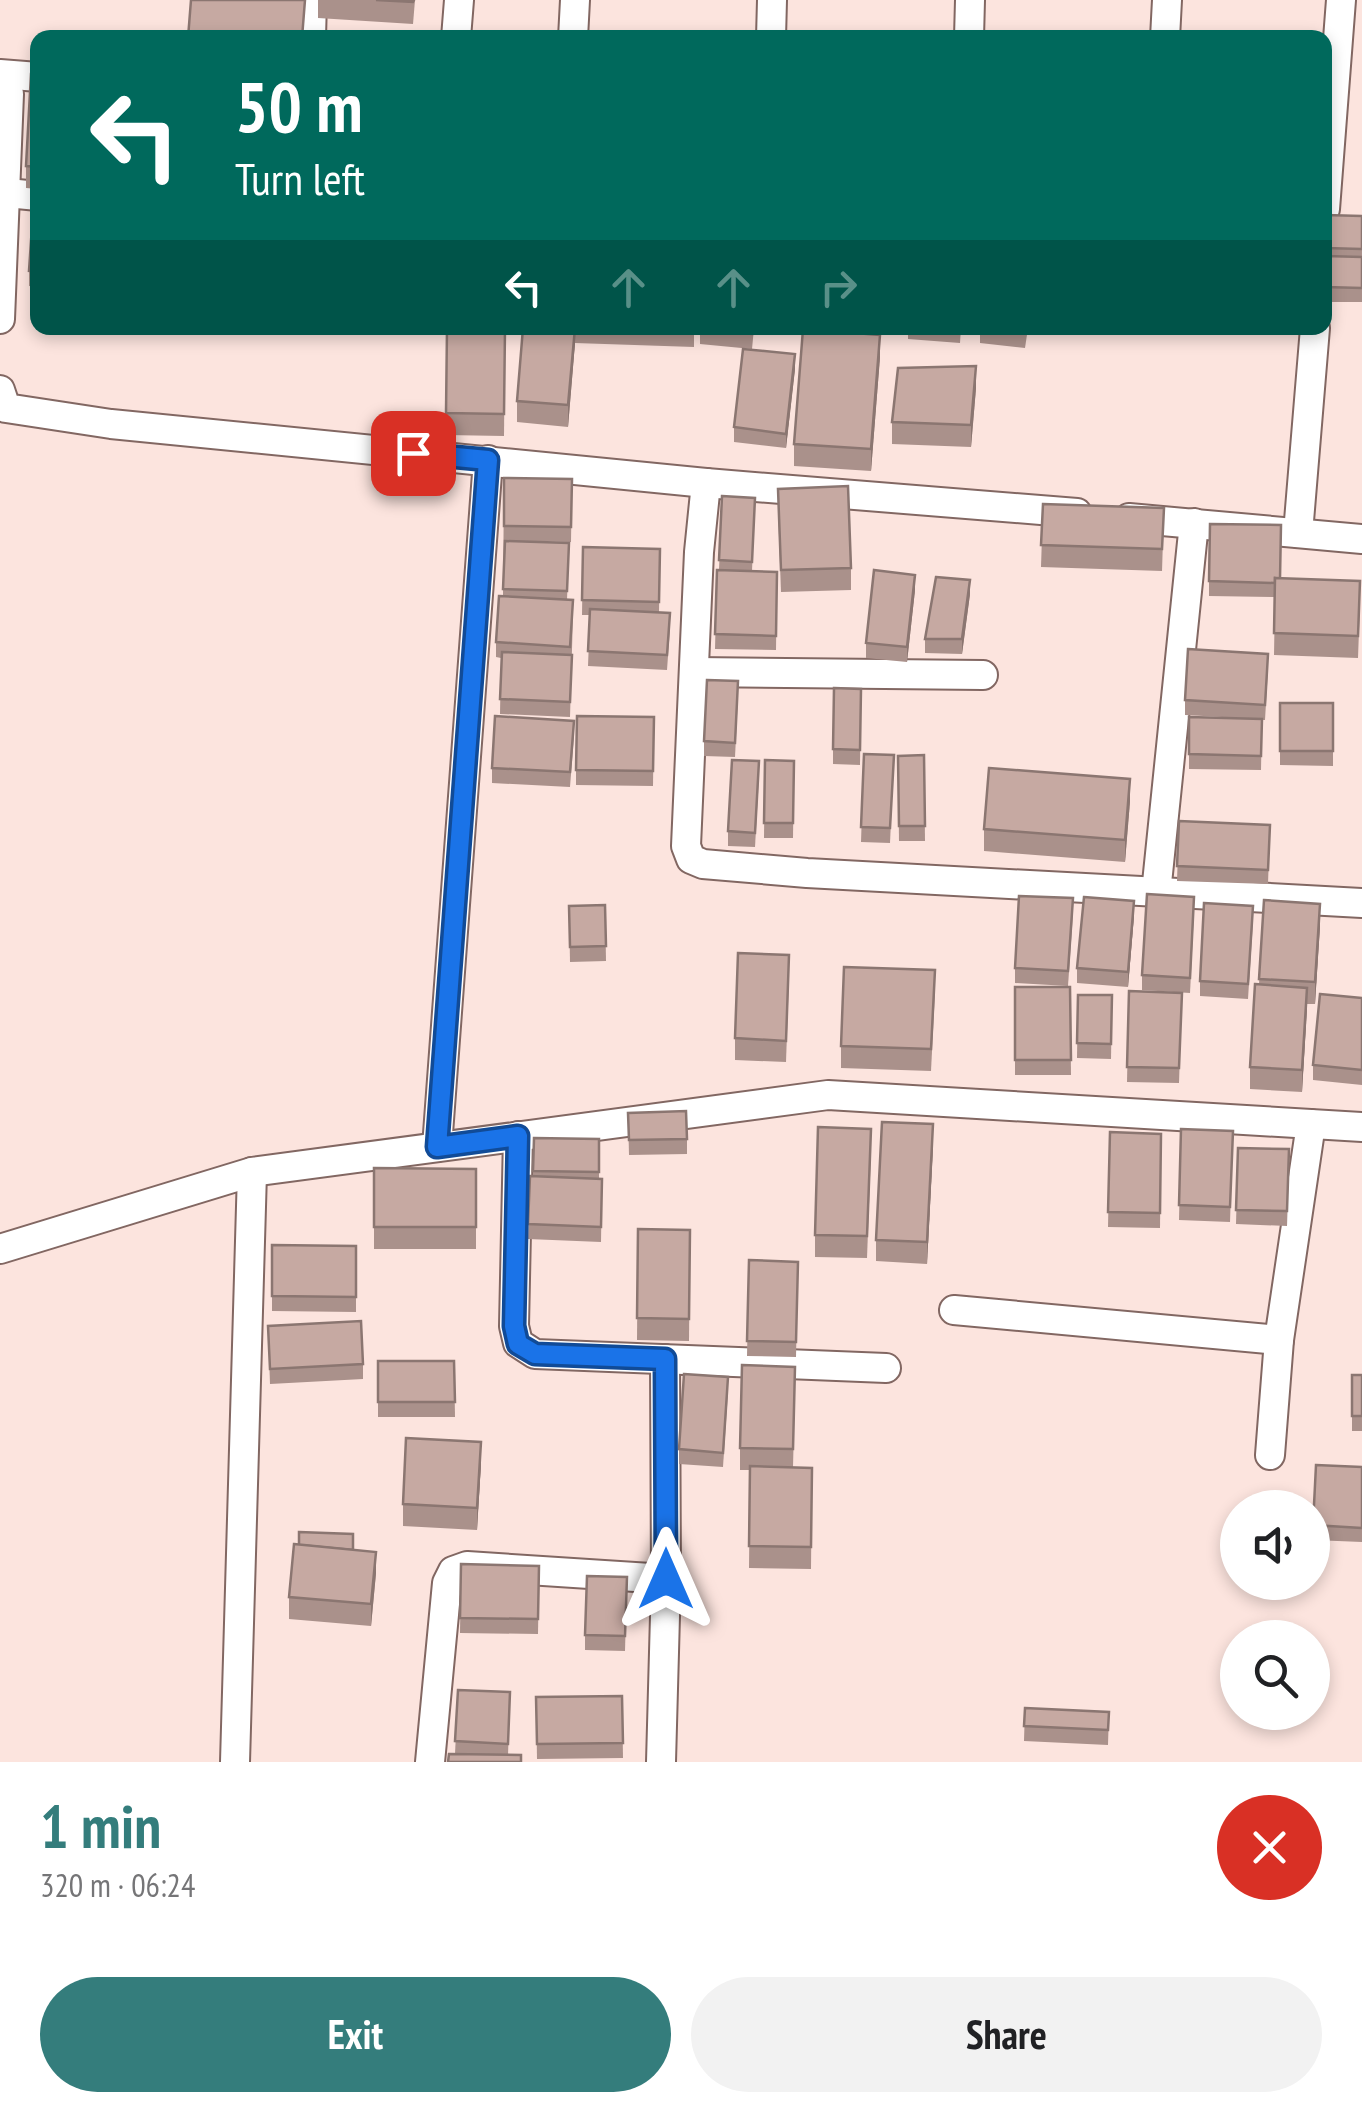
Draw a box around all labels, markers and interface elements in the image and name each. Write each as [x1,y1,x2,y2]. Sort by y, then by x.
text: 50 m [235,61,363,151]
icon: left [70,70,200,200]
text: Turn left [235,149,365,207]
icon: left [496,260,551,315]
icon: ahead [601,260,656,315]
icon: ahead [706,260,761,315]
icon: right [811,260,866,315]
pin [371,411,456,496]
icon: arrive [386,426,441,481]
map controls [1220,1490,1330,1730]
button: sound [1220,1490,1330,1600]
position arrow [614,1527,718,1631]
button: search [1220,1620,1330,1730]
text: 1 min [40,1787,161,1865]
button: close [1217,1795,1322,1900]
text: 320 m · 06:24 [40,1864,195,1906]
button: Exit [40,1977,671,2092]
button: Share [691,1977,1322,2092]

